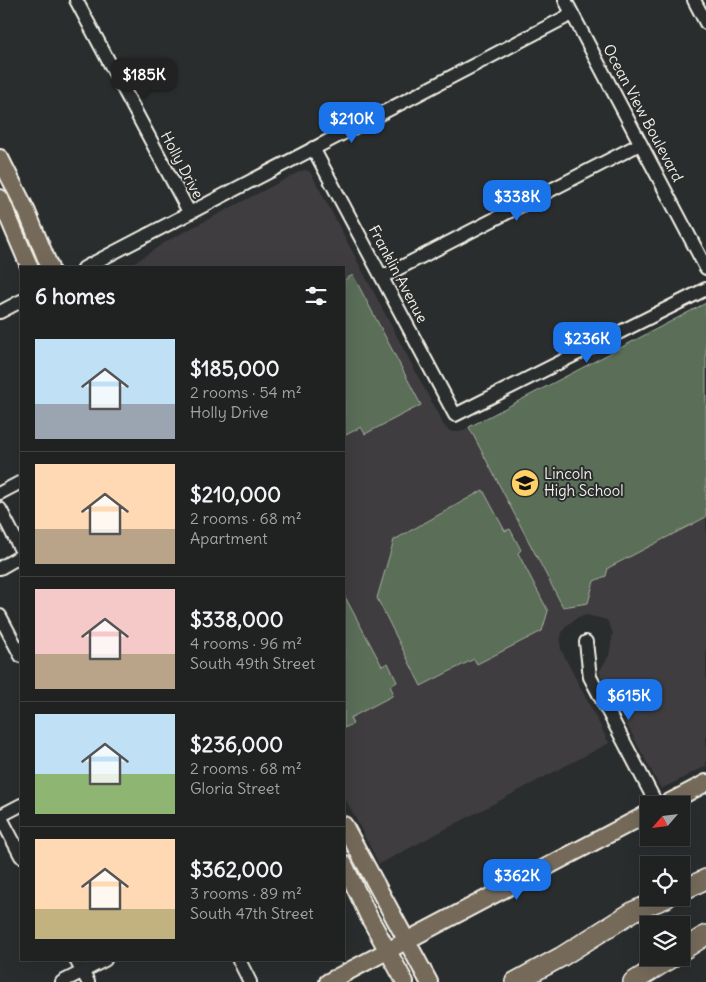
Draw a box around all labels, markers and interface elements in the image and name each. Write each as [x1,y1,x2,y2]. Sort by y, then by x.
street label: Ocean View Boulevard [599,41,688,185]
pin: $185K [109,58,179,100]
text: $185K [122,64,166,84]
pin: $210K [317,102,387,144]
text: $210K [330,108,374,128]
street label: Holly Drive [157,128,208,202]
pin: $338K [482,180,552,222]
text: $338K [494,186,540,206]
street label: Franklin Avenue [365,222,432,326]
icon: filters [302,282,330,310]
text: 6 homes [35,283,115,310]
pin: $236K [552,322,622,364]
text: $236K [564,328,610,348]
text: $185,000 [190,355,280,382]
icon: home [75,359,135,419]
text: 2 rooms · 54 m² [190,382,302,402]
text: Holly Drive [190,402,268,422]
place label: Lincoln High School [544,464,624,500]
school or university icon: Lincoln High School [510,468,540,498]
text: $210,000 [190,481,281,508]
icon: home [75,484,135,544]
text: 2 rooms · 68 m² [190,508,302,528]
text: Apartment [190,528,268,548]
text: $338,000 [190,606,283,633]
icon: home [75,609,135,669]
text: 4 rooms · 96 m² [190,633,302,653]
text: South 49th Street [190,653,315,673]
pin: $615K [594,678,664,721]
text: $615K [607,685,651,705]
text: $236,000 [190,731,283,758]
icon: home [75,734,135,794]
text: 2 rooms · 68 m² [190,758,302,778]
text: Gloria Street [190,778,280,798]
north arrow [640,796,690,846]
map controls [640,796,690,966]
text: $362,000 [190,856,283,883]
button: locate [640,856,690,906]
pin: $362K [482,858,552,901]
icon: home [75,859,135,919]
text: $362K [494,865,540,885]
text: 3 rooms · 89 m² [190,883,302,903]
text: South 47th Street [190,903,314,923]
button: layers [640,916,690,966]

